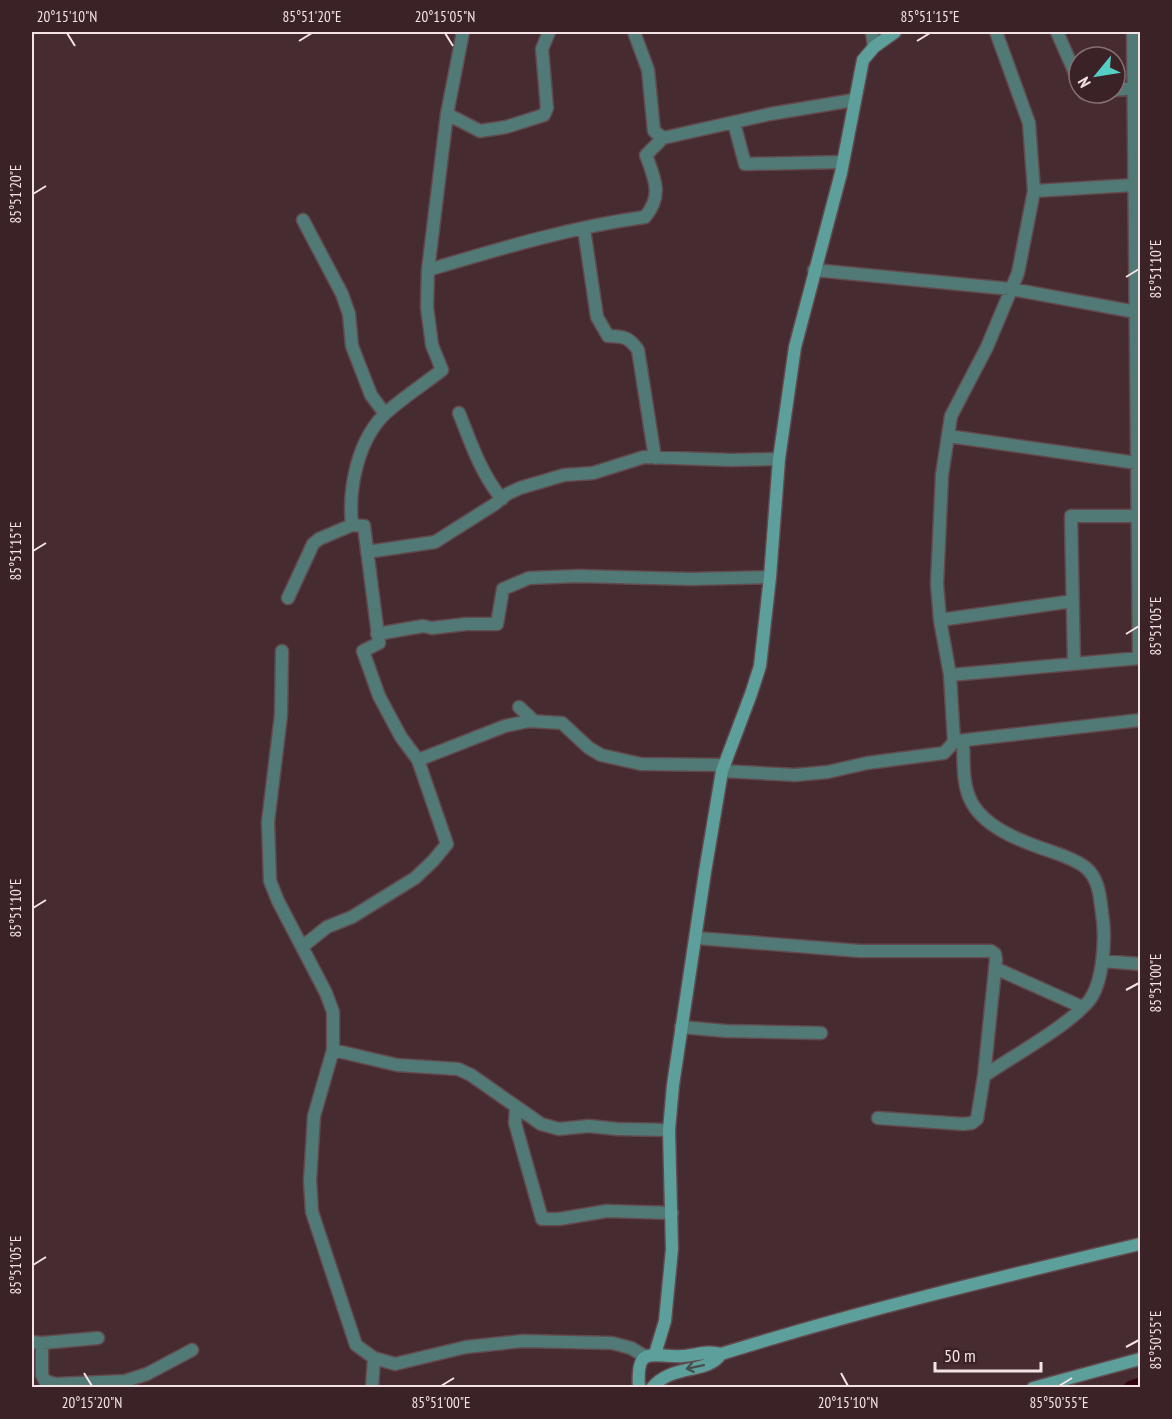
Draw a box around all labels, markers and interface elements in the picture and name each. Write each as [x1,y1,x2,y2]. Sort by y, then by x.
text: 20°15'10"N [37,7,97,26]
text: 85°51'20"E [282,7,342,26]
text: 20°15'05"N [415,7,475,26]
text: 85°51'15"E [900,7,960,26]
north arrow [1067,45,1127,105]
text: N [1073,74,1095,91]
text: 85°51'20"E [6,164,25,224]
text: 85°51'10"E [1146,239,1165,299]
text: 85°51'15"E [6,521,25,581]
text: 85°51'05"E [1146,596,1165,656]
text: 85°51'10"E [6,878,25,938]
text: 85°51'00"E [1146,953,1165,1013]
text: 85°51'05"E [6,1235,25,1295]
text: 85°50'55"E [1146,1310,1165,1370]
scale bar [935,1335,1042,1373]
text: 50 m [944,1344,976,1367]
one-way arrow [685,1362,705,1373]
text: 20°15'20"N [62,1393,122,1412]
text: 85°51'00"E [411,1393,471,1412]
text: 20°15'10"N [818,1393,878,1412]
text: 85°50'55"E [1029,1393,1089,1412]

